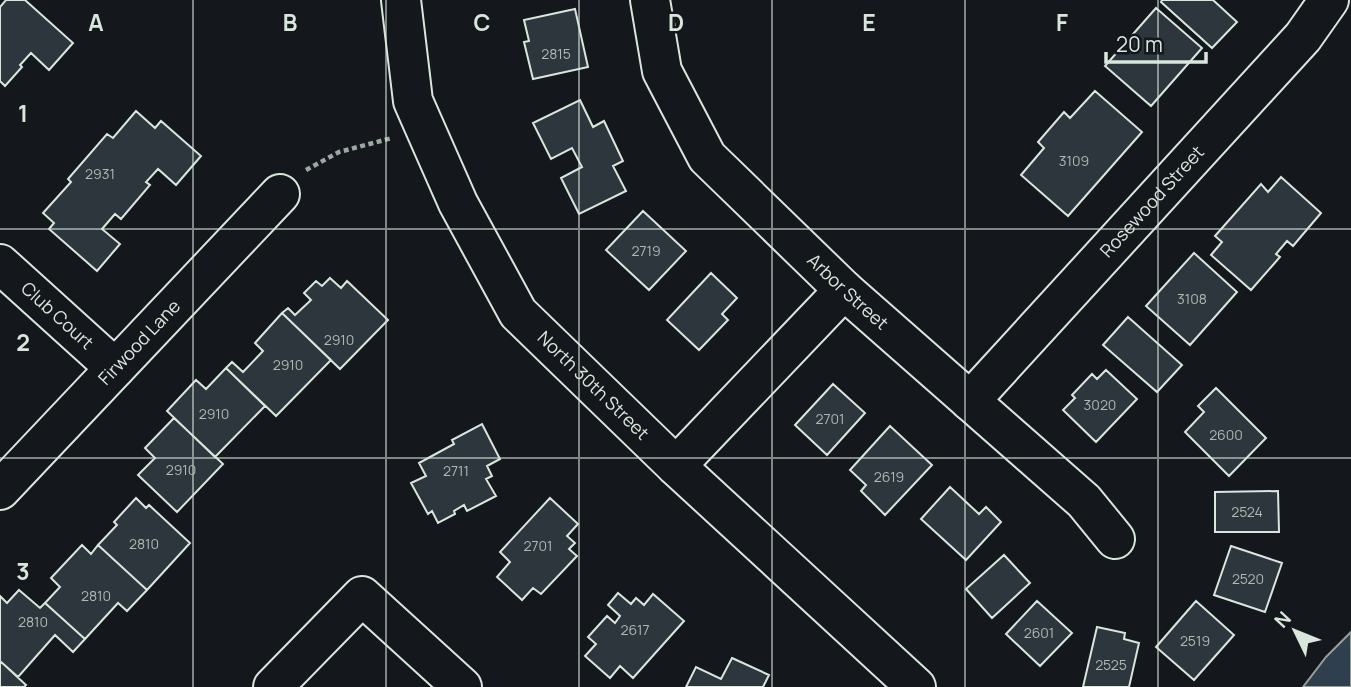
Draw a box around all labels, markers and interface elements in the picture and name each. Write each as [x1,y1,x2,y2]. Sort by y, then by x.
text: A [88,6,104,38]
text: B [283,6,297,38]
text: C [474,6,491,38]
text: D [668,6,684,38]
text: E [862,6,876,38]
text: F [1056,6,1068,38]
scale bar [1106,21,1206,65]
text: 20 m [1116,30,1163,58]
house number: 2815 [541,44,571,63]
text: 1 [18,97,28,129]
street label: Rosewood Street [1094,140,1209,262]
house number: 3109 [1059,151,1089,170]
house number: 2931 [85,164,115,183]
house number: 2719 [631,241,661,260]
street label: Arbor Street [803,248,894,335]
street label: Club Court [16,276,99,354]
house number: 3108 [1177,289,1207,308]
street label: Firwood Lane [93,294,185,390]
street label: North 30th Street [533,325,655,445]
text: 2 [16,326,30,358]
house number: 2910 [324,330,354,349]
house number: 2910 [273,355,303,374]
house number: 3020 [1084,395,1116,414]
house number: 2910 [199,404,229,423]
house number: 2701 [815,409,845,428]
house number: 2600 [1209,425,1243,444]
house number: 2910 [166,460,196,479]
house number: 2711 [443,461,469,480]
house number: 2619 [874,467,904,486]
house number: 2524 [1231,502,1263,521]
house number: 2810 [129,534,159,553]
house number: 2701 [523,536,553,555]
text: 3 [16,555,30,587]
house number: 2520 [1232,569,1264,588]
house number: 2810 [81,586,111,605]
north arrow [1260,596,1330,666]
text: N [1268,606,1297,633]
house number: 2810 [18,612,48,631]
house number: 2617 [621,620,649,639]
house number: 2601 [1024,623,1054,642]
house number: 2519 [1180,631,1210,650]
house number: 2525 [1095,655,1127,674]

